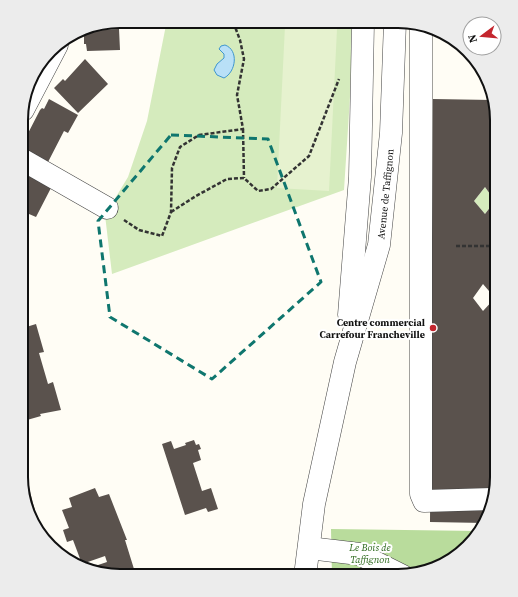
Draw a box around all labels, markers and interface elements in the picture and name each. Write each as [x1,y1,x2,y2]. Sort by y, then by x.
north arrow [462,16,502,56]
text: N [465,33,481,45]
street label: Avenue de Taffignon [374,148,397,240]
place label: Centre commercial Carrefour Francheville [320,316,425,341]
marker: Centre commercial Carrefour Francheville [428,323,438,333]
park label: Le Bois de Taffignon [348,541,391,566]

